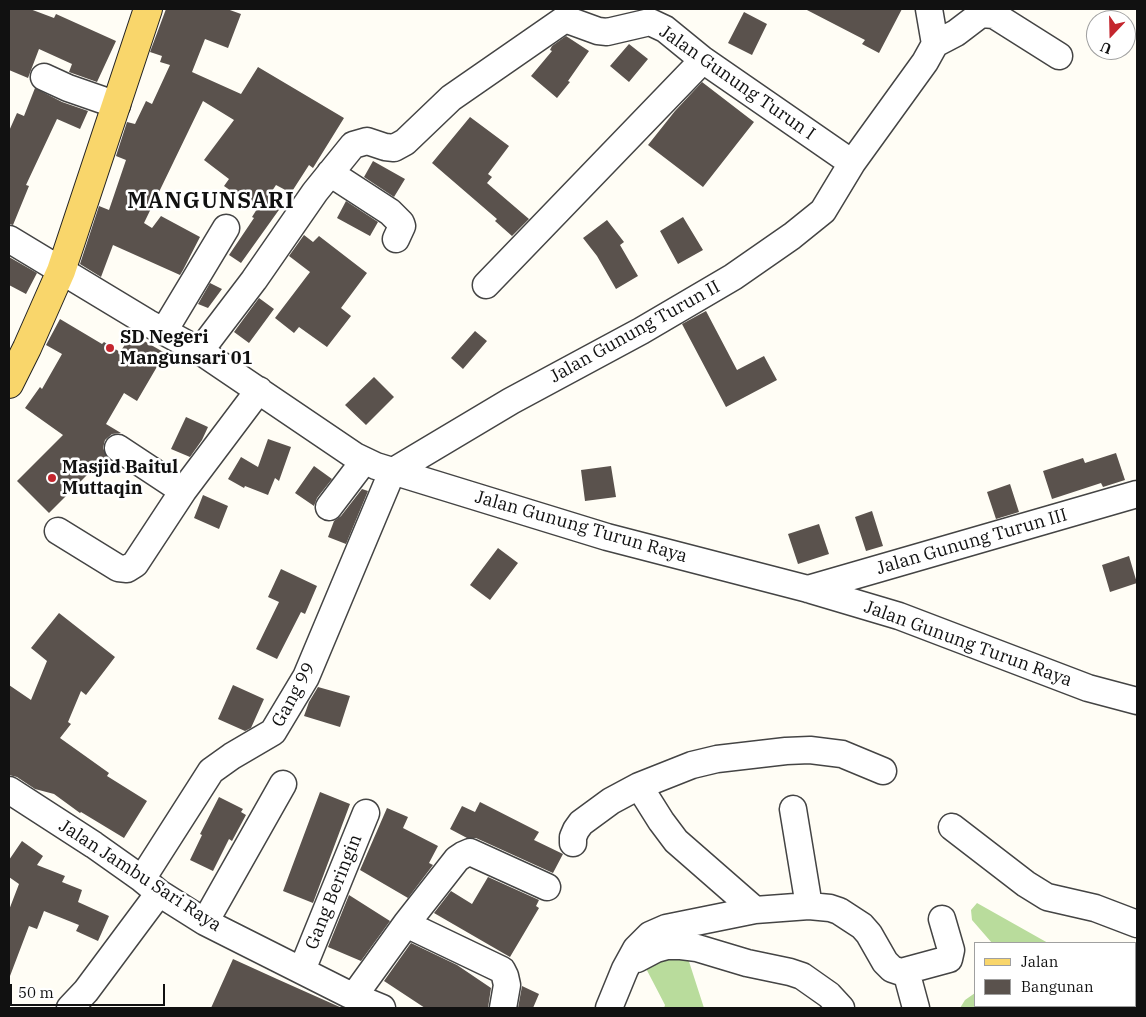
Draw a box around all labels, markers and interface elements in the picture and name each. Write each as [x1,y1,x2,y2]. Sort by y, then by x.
north arrow [1086,10,1136,60]
street label: Jalan Gunung Turun I [655,21,819,145]
text: U [1098,38,1114,58]
district label: MANGUNSARI [126,189,296,215]
street label: Jalan Gunung Turun II [546,276,724,388]
place label: SD Negeri Mangunsari 01 [120,327,252,369]
marker: SD Negeri Mangunsari 01 [104,342,116,354]
place label: Masjid Baitul Muttaqin [62,457,178,499]
marker: Masjid Baitul Muttaqin [46,472,58,484]
street label: Jalan Gunung Turun Raya [472,486,690,568]
street label: Jalan Gunung Turun III [874,504,1070,580]
street label: Jalan Gunung Turun Raya [861,596,1075,692]
street label: Gang 99 [268,659,320,731]
street label: Jalan Jambu Sari Raya [55,815,225,937]
street label: Gang Beringin [301,831,367,953]
legend [974,942,1136,1007]
text: Jalan [1021,952,1058,971]
scale bar [12,974,168,1006]
text: Bangunan [1021,977,1094,996]
text: 50 m [18,983,54,1002]

